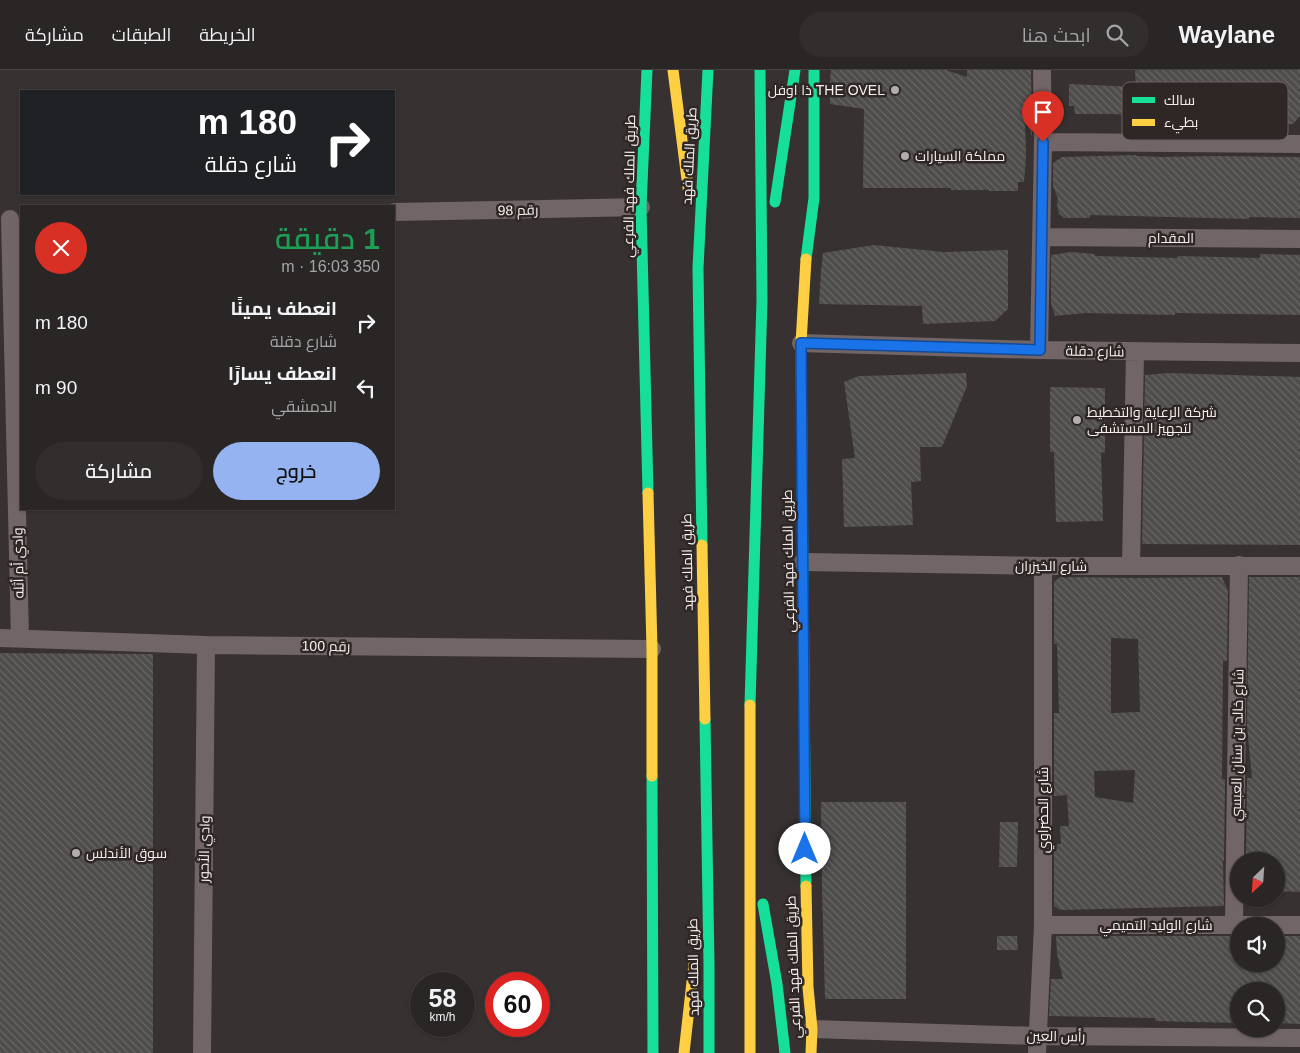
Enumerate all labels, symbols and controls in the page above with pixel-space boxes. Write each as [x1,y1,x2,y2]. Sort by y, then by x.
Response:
search box [799,12,1149,57]
icon: search [1103,21,1131,49]
text: Waylane [1179,21,1275,48]
text: مشاركة [25,25,84,45]
text: الطبقات [112,25,171,45]
text: الخريطة [199,25,256,45]
text: ابحث هنا [1022,25,1091,46]
place label: ذا اوفل THE OVEL [768,82,885,98]
legend [1122,82,1288,140]
marker: ذا اوفل THE OVEL [889,84,901,96]
pin [1022,91,1064,142]
text: سالك [1164,92,1195,108]
icon: arrive [1029,98,1057,126]
text: 180 m [198,102,297,141]
street label: طريق الملك فهد [678,107,701,205]
icon: right [315,110,380,175]
street label: طريق الملك فهد الفرعي [620,114,642,258]
text: بطيء [1164,114,1198,134]
place label: مملكة السيارات [915,148,1005,164]
marker: مملكة السيارات [899,150,911,162]
text: شارع دقلة [205,152,297,177]
street label: رقم 98 [497,202,539,220]
button: close [35,222,87,274]
text: 1 دقيقة [275,222,380,255]
street label: المقدام [1148,230,1194,248]
text: 350 m · 16:03 [281,258,380,275]
text: انعطف يمينًا [230,298,337,319]
icon: right [352,309,380,337]
text: 180 m [35,312,88,333]
text: شارع دقلة [270,333,337,350]
street label: شارع دقلة [1066,342,1124,361]
text: انعطف يسارًا [228,363,337,384]
icon: left [352,374,380,402]
text: 90 m [35,377,77,398]
text: الدمشقي [271,398,337,415]
place label: شركة الرعاية والتخطيط لتجهيز المستشفى [1087,404,1217,436]
marker: شركة الرعاية والتخطيط لتجهيز المستشفى [1071,414,1083,426]
button: مشاركة [35,442,203,500]
button: خروج [213,442,380,500]
street label: طريق الملك فهد الفرعي [779,489,801,633]
street label: طريق الملك فهد [678,513,697,611]
street label: وادي أم أثله [8,527,31,599]
street label: شارع الخيزران [1015,558,1087,575]
street label: رقم 100 [302,638,350,656]
street label: شارع خالد بن سنان العبسي [1228,669,1249,821]
street label: شارع الحضراوي [1035,767,1055,853]
street label: وادي الأحور [195,815,217,884]
position arrow [778,822,830,874]
place label: سوق الأندلس [86,845,167,862]
marker: سوق الأندلس [70,847,82,859]
north arrow [1230,852,1285,908]
map controls [1230,852,1285,1037]
street label: طريق الملك فهد الفرعي [783,895,807,1039]
street label: شارع الوليد التميمي [1099,917,1213,937]
button: sound [1230,917,1285,972]
street label: طريق الملك فهد [684,918,703,1016]
speed limit sign: 60 [485,972,550,1037]
button: search [1230,982,1285,1037]
text: 58 [429,984,456,1012]
text: km/h [429,1010,456,1024]
street label: رأس العين [1027,1026,1086,1045]

